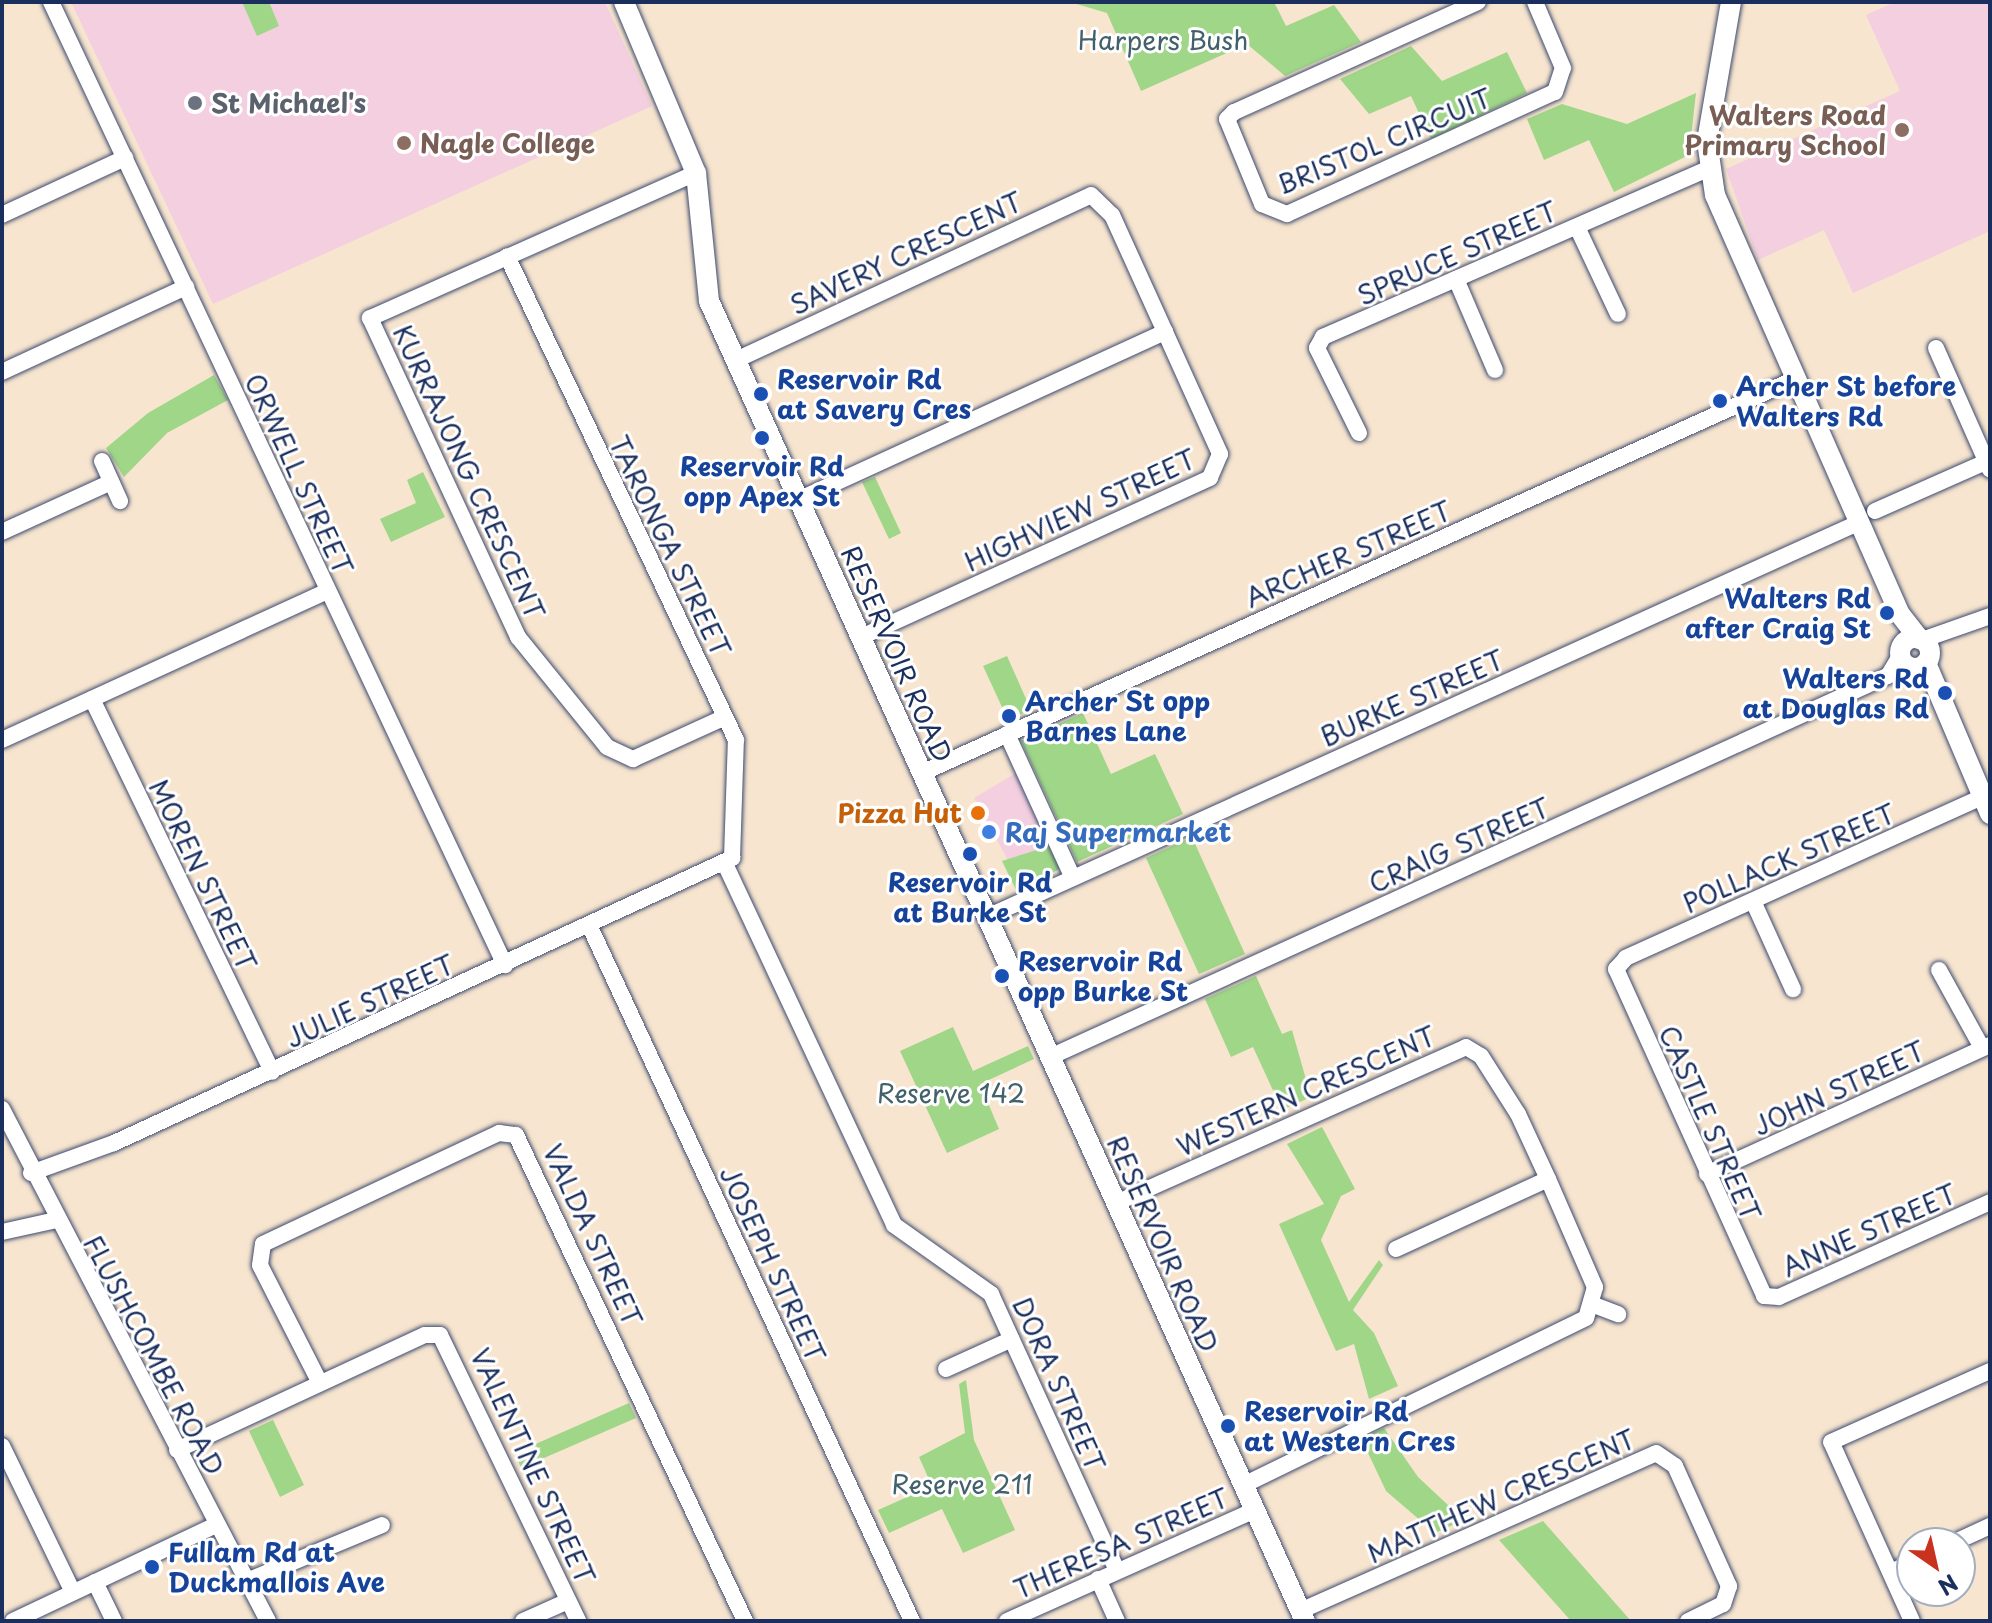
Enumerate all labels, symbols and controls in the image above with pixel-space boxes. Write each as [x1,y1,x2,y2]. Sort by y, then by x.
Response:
park label: Harpers Bush [1078,24,1248,56]
street label: BRISTOL CIRCUIT [1271,81,1497,201]
place label: St Michael's [211,87,365,119]
marker: St Michael's [186,94,204,112]
place label: Walters Road Primary School [1684,99,1886,160]
marker: Walters Road Primary School [1893,121,1911,139]
place label: Nagle College [420,127,598,159]
marker: Nagle College [395,134,413,152]
street label: SAVERY CRESCENT [784,185,1028,321]
street label: SPRUCE STREET [1351,194,1563,312]
street label: KURRAJONG CRESCENT [387,319,551,625]
place label: Reservoir Rd at Savery Cres [777,363,972,424]
street label: ORWELL STREET [238,367,360,581]
place label: Archer St before Walters Rd [1736,370,1955,432]
marker: Reservoir Rd at Savery Cres [752,385,770,403]
marker: Archer St before Walters Rd [1711,392,1729,410]
street label: TARONGA STREET [602,428,738,664]
marker: Reservoir Rd opp Apex St [753,429,771,447]
street label: HIGHVIEW STREET [960,443,1200,577]
place label: Reservoir Rd opp Apex St [679,450,845,512]
street label: ARCHER STREET [1240,494,1456,614]
street label: RESERVOIR ROAD [835,540,959,768]
place label: Walters Rd after Craig St [1684,582,1871,644]
marker: Walters Rd after Craig St [1878,604,1896,622]
street label: BURKE STREET [1314,643,1510,753]
place label: Walters Rd at Douglas Rd [1743,662,1929,724]
marker: Walters Rd at Douglas Rd [1936,684,1954,702]
place label: Archer St opp Barnes Lane [1025,685,1210,746]
marker: Archer St opp Barnes Lane [1000,707,1018,725]
street label: MOREN STREET [143,773,263,977]
street label: CRAIG STREET [1362,791,1556,899]
street label: POLLACK STREET [1676,796,1902,920]
place label: Pizza Hut [835,797,962,829]
marker: Pizza Hut [969,804,987,822]
place label: Raj Supermarket [1005,816,1232,848]
marker: Raj Supermarket [980,823,998,841]
marker: Reservoir Rd at Burke St [961,845,979,863]
place label: Reservoir Rd at Burke St [887,866,1053,928]
place label: Reservoir Rd opp Burke St [1018,945,1190,1006]
street label: JULIE STREET [279,948,461,1054]
marker: Reservoir Rd opp Burke St [993,967,1011,985]
street label: CASTLE STREET [1652,1018,1768,1228]
street label: WESTERN CRESCENT [1171,1019,1441,1163]
street label: JOHN STREET [1748,1034,1930,1142]
park label: Reserve 142 [877,1077,1025,1109]
street label: RESERVOIR ROAD [1101,1130,1225,1358]
street label: VALDA STREET [536,1137,650,1333]
street label: JOSEPH STREET [713,1160,833,1368]
street label: ANNE STREET [1776,1177,1962,1283]
street label: FLUSHCOMBE ROAD [77,1229,231,1481]
street label: DORA STREET [1006,1291,1112,1477]
street label: VALENTINE STREET [464,1342,602,1590]
place label: Reservoir Rd at Western Cres [1244,1395,1457,1456]
marker: Reservoir Rd at Western Cres [1219,1417,1237,1435]
street label: MATTHEW CRESCENT [1361,1422,1641,1570]
park label: Reserve 211 [891,1468,1033,1500]
street label: THERESA STREET [1008,1481,1234,1605]
north arrow [1896,1527,1976,1607]
place label: Fullam Rd at Duckmallois Ave [168,1536,387,1598]
marker: Fullam Rd at Duckmallois Ave [143,1558,161,1576]
text: N [1932,1567,1965,1604]

